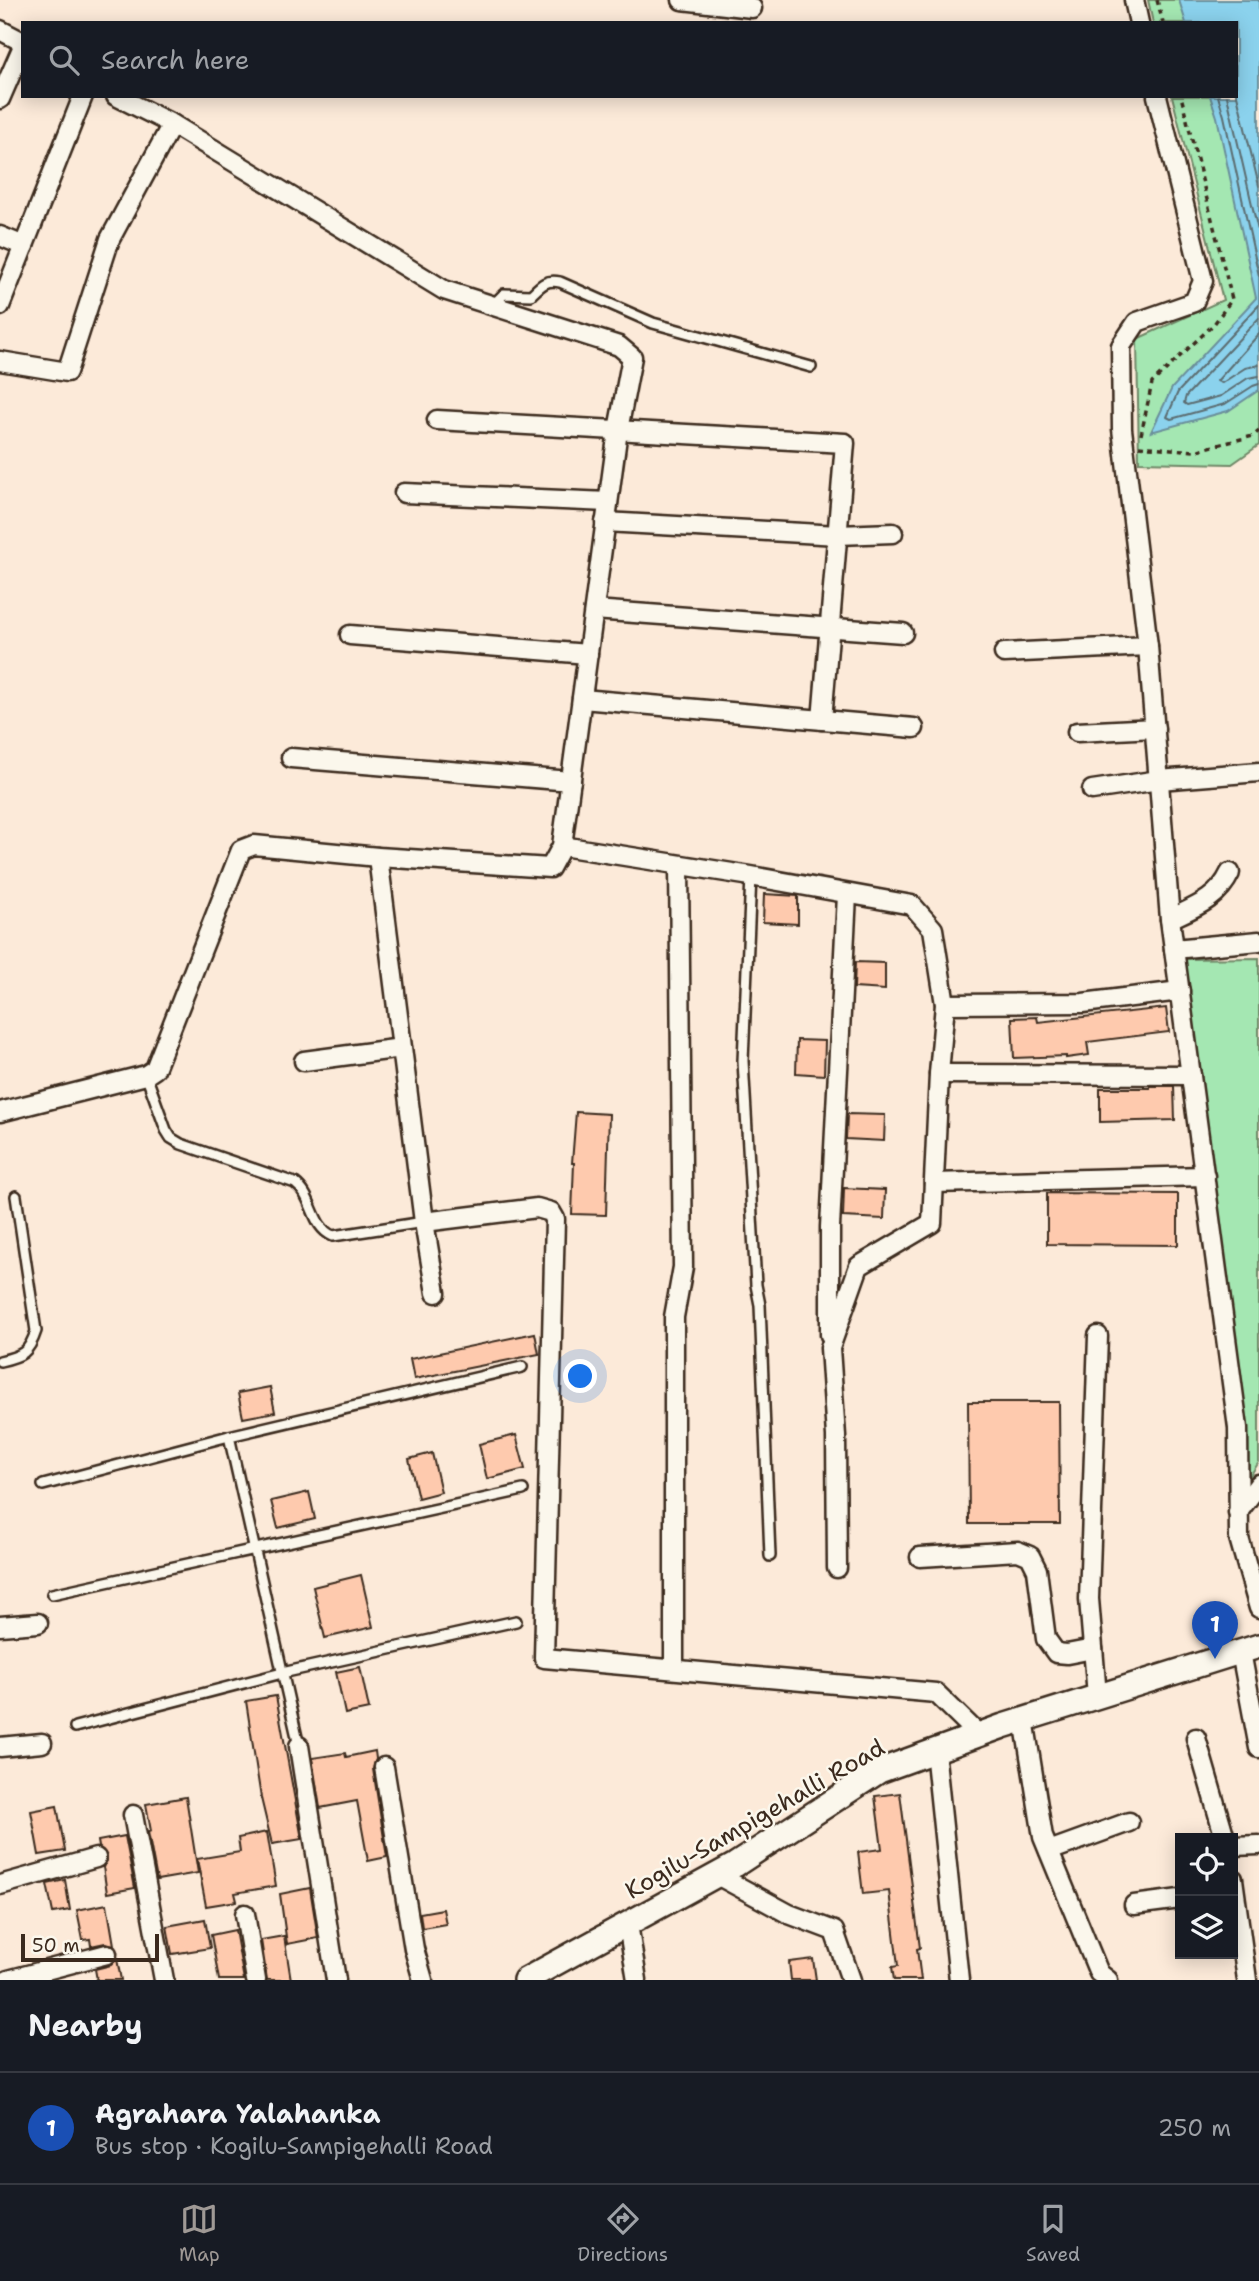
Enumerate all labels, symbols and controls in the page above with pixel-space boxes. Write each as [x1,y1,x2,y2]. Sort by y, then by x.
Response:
search box [21,21,1238,98]
icon: search [45,41,83,79]
text: Search here [101,42,250,77]
your location [563,1359,597,1393]
pin: 1 [1192,1601,1238,1659]
street label: Kogilu-Sampigehalli Road [619,1731,891,1907]
map controls [1175,1833,1238,1959]
button: locate [1175,1833,1238,1896]
button: layers [1175,1896,1238,1959]
scale bar [21,1931,159,1963]
text: 50 m [32,1933,80,1958]
text: Nearby [28,2005,143,2046]
text: Agrahara Yalahanka [95,2096,380,2131]
text: 1 [46,2113,56,2143]
text: 250 m [1158,2113,1231,2143]
text: Bus stop · Kogilu-Sampigehalli Road [95,2131,493,2161]
tab: Map [179,2200,220,2267]
tab: Directions [578,2200,668,2267]
tab: Saved [1026,2200,1080,2267]

